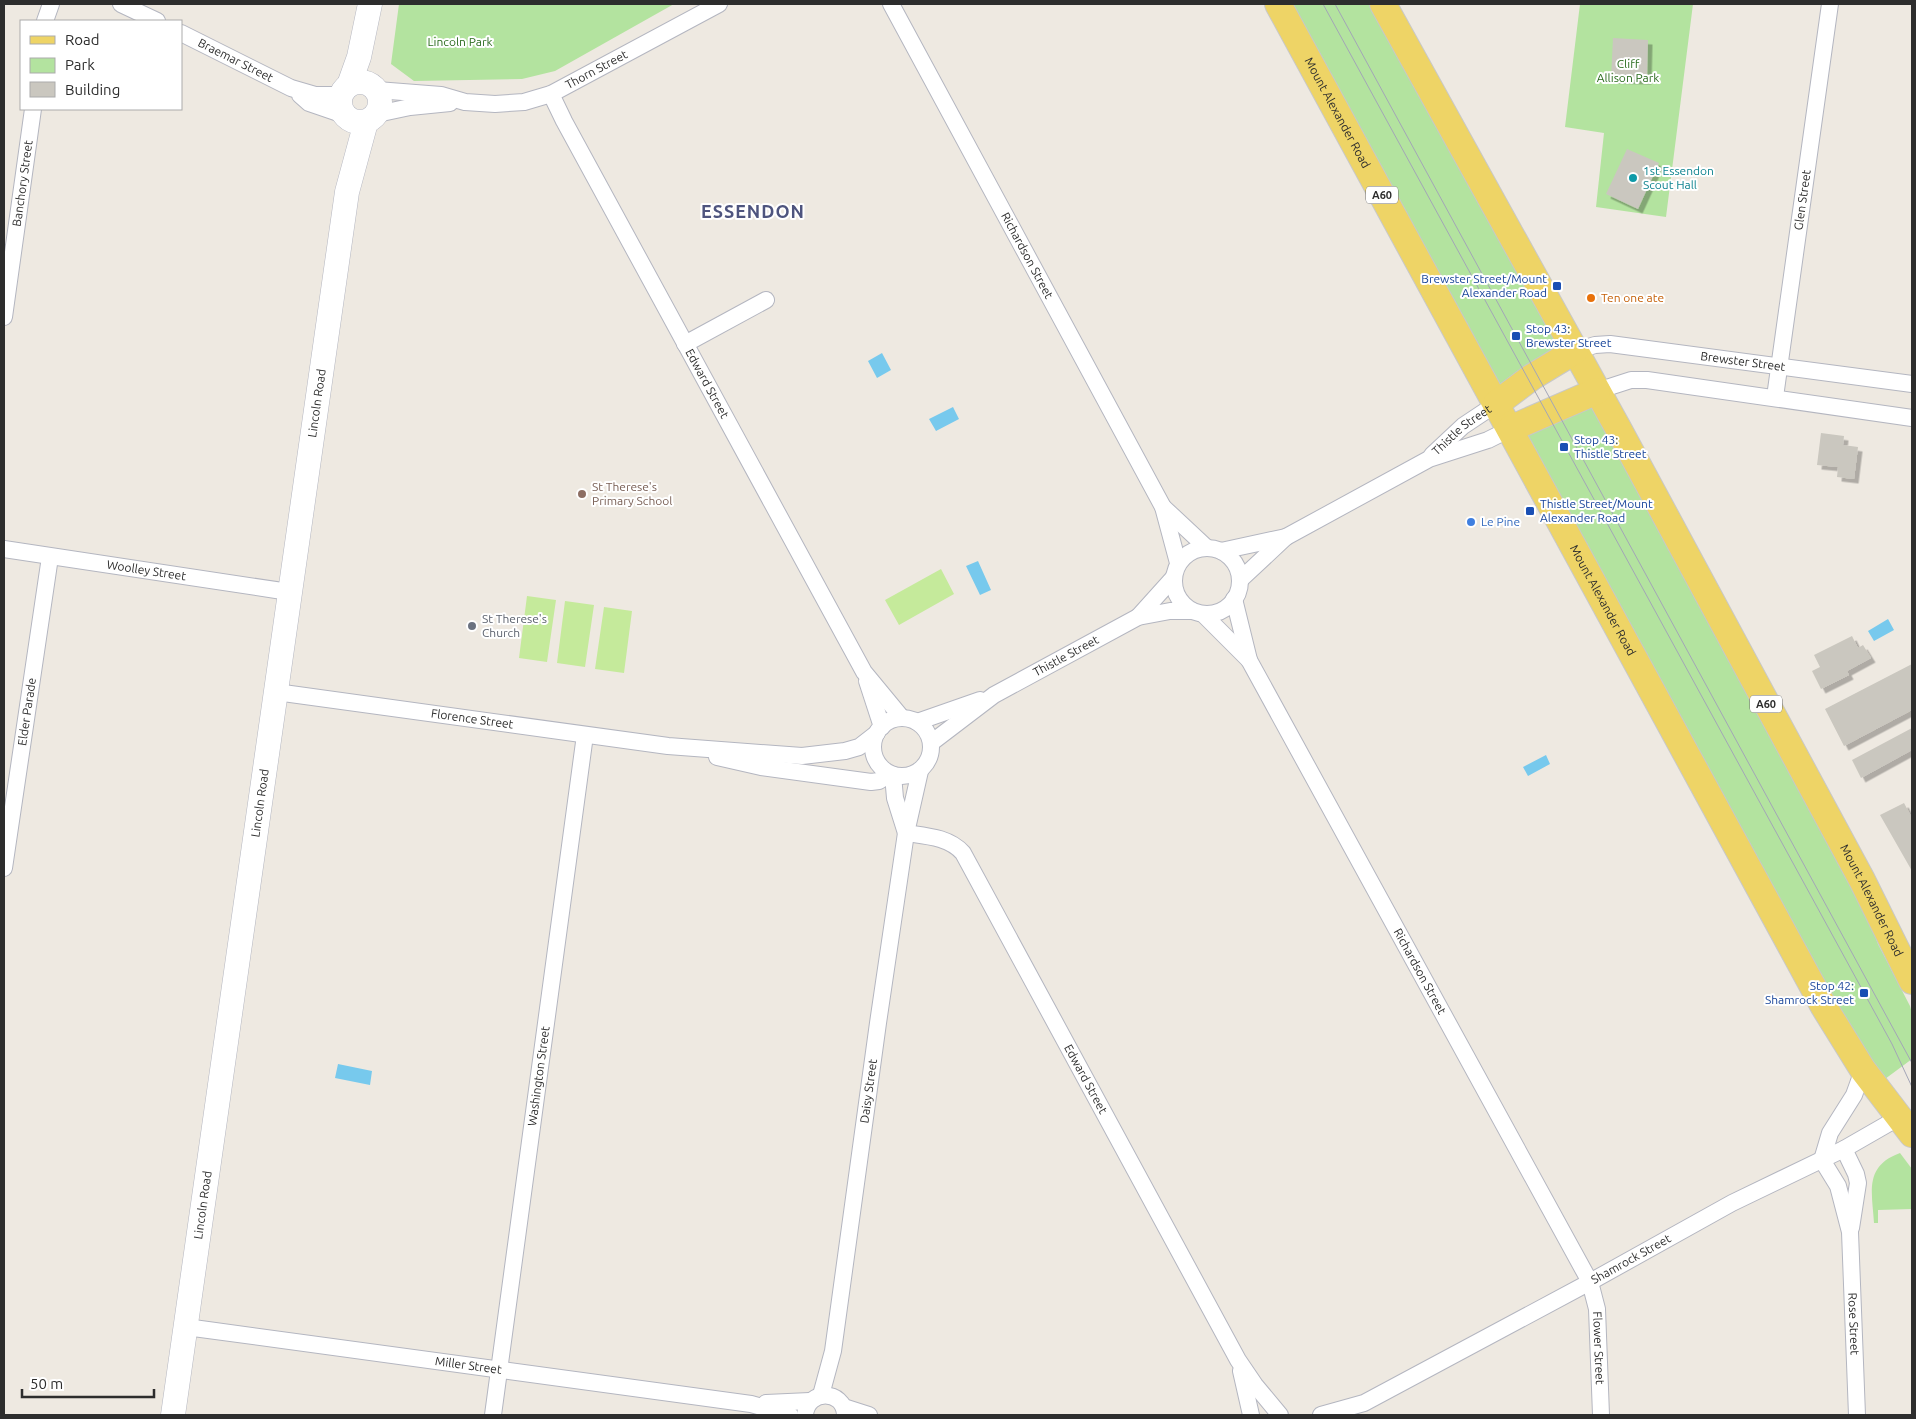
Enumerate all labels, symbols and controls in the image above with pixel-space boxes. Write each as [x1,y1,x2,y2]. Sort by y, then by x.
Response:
legend [20,20,182,110]
text: Road [65,31,100,48]
park label: Lincoln Park [427,35,493,48]
street label: Braemar Street [196,36,276,84]
street label: Thorn Street [563,47,630,91]
street label: Mount Alexander Road [1302,55,1373,170]
text: Park [65,56,95,73]
park label: Cliff Allison Park [1597,57,1659,84]
text: Building [65,81,120,98]
street label: Banchory Street [10,139,35,227]
place label: 1st Essendon Scout Hall [1643,164,1714,191]
street label: Glen Street [1791,169,1813,231]
marker: 1st Essendon Scout Hall [1627,172,1639,184]
road number: A60 [1366,186,1398,204]
district label: ESSENDON [701,201,805,221]
street label: Richardson Street [999,210,1056,301]
place label: Brewster Street/Mount Alexander Road [1421,272,1547,299]
marker: Brewster Street/Mount Alexander Road [1551,280,1563,292]
place label: Ten one ate [1601,291,1664,304]
marker: Ten one ate [1585,292,1597,304]
place label: Stop 43: Brewster Street [1526,322,1612,349]
marker: Stop 43: Brewster Street [1510,330,1522,342]
street label: Edward Street [683,346,732,421]
street label: Brewster Street [1700,349,1787,373]
street label: Lincoln Road [305,368,328,438]
street label: Thistle Street [1429,402,1494,457]
place label: Stop 43: Thistle Street [1574,433,1647,460]
marker: Stop 43: Thistle Street [1558,441,1570,453]
place label: St Therese's Primary School [592,480,672,507]
marker: St Therese's Primary School [576,488,588,500]
place label: Thistle Street/Mount Alexander Road [1540,497,1653,524]
marker: Thistle Street/Mount Alexander Road [1524,505,1536,517]
place label: Le Pine [1481,515,1520,528]
marker: Le Pine [1465,516,1477,528]
street label: Mount Alexander Road [1568,543,1638,658]
street label: Woolley Street [106,558,187,582]
place label: St Therese's Church [482,612,547,639]
marker: St Therese's Church [466,620,478,632]
street label: Thistle Street [1031,632,1101,679]
street label: Elder Parade [15,677,38,746]
road number: A60 [1750,696,1782,712]
street label: Florence Street [430,706,514,731]
street label: Lincoln Road [248,768,271,838]
street label: Mount Alexander Road [1838,842,1906,958]
street label: Richardson Street [1391,926,1449,1017]
place label: Stop 42: Shamrock Street [1765,979,1854,1006]
marker: Stop 42: Shamrock Street [1858,987,1870,999]
street label: Washington Street [525,1025,552,1127]
street label: Edward Street [1062,1042,1110,1116]
street label: Daisy Street [857,1058,879,1124]
street label: Lincoln Road [191,1170,214,1240]
street label: Shamrock Street [1589,1231,1673,1286]
street label: Rose Street [1846,1292,1862,1356]
street label: Flower Street [1591,1311,1607,1385]
street label: Miller Street [434,1354,503,1376]
scale bar [22,1366,155,1398]
text: 50 m [30,1375,63,1392]

